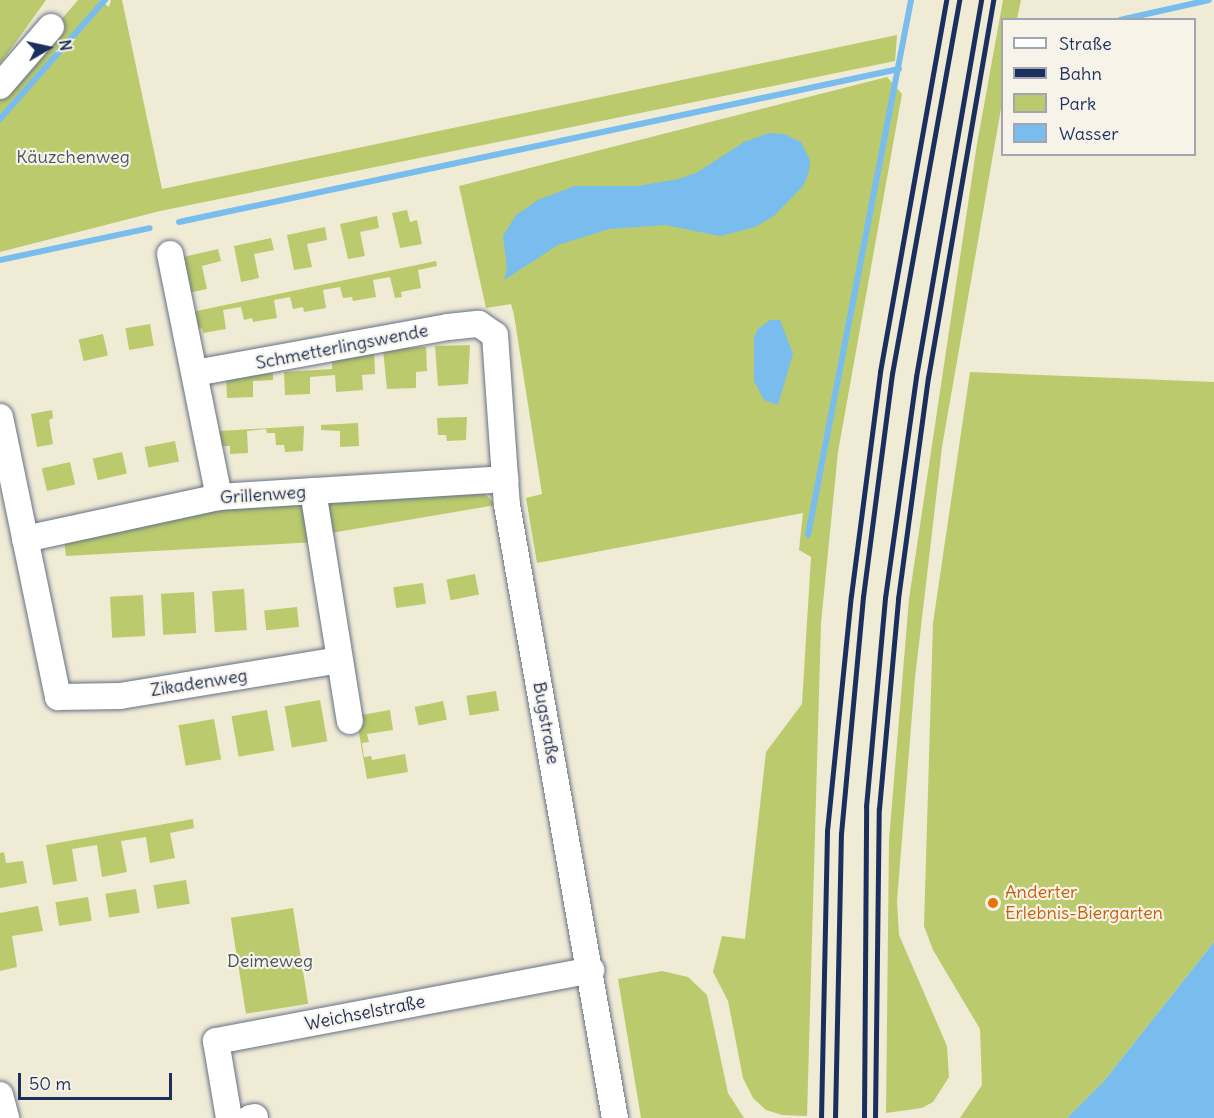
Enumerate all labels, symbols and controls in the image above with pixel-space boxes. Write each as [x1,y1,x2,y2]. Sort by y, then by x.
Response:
north arrow [18,18,78,78]
legend [1001,18,1196,156]
text: Straße [1059,32,1112,55]
text: N [55,38,77,52]
text: Bahn [1059,62,1102,85]
text: Park [1059,92,1096,115]
text: Wasser [1059,122,1118,145]
park label: Käuzchenweg [16,146,130,168]
street label: Schmetterlingswende [254,320,430,374]
street label: Grillenweg [219,481,307,509]
street label: Zikadenweg [149,665,249,701]
street label: Bugstraße [528,680,564,766]
place label: Anderter Erlebnis-Biergarten [1005,882,1163,924]
marker: Anderter Erlebnis-Biergarten [986,896,1000,910]
park label: Deimeweg [227,950,313,972]
street label: Weichselstraße [303,991,427,1035]
scale bar [21,1061,176,1099]
text: 50 m [29,1072,71,1095]

